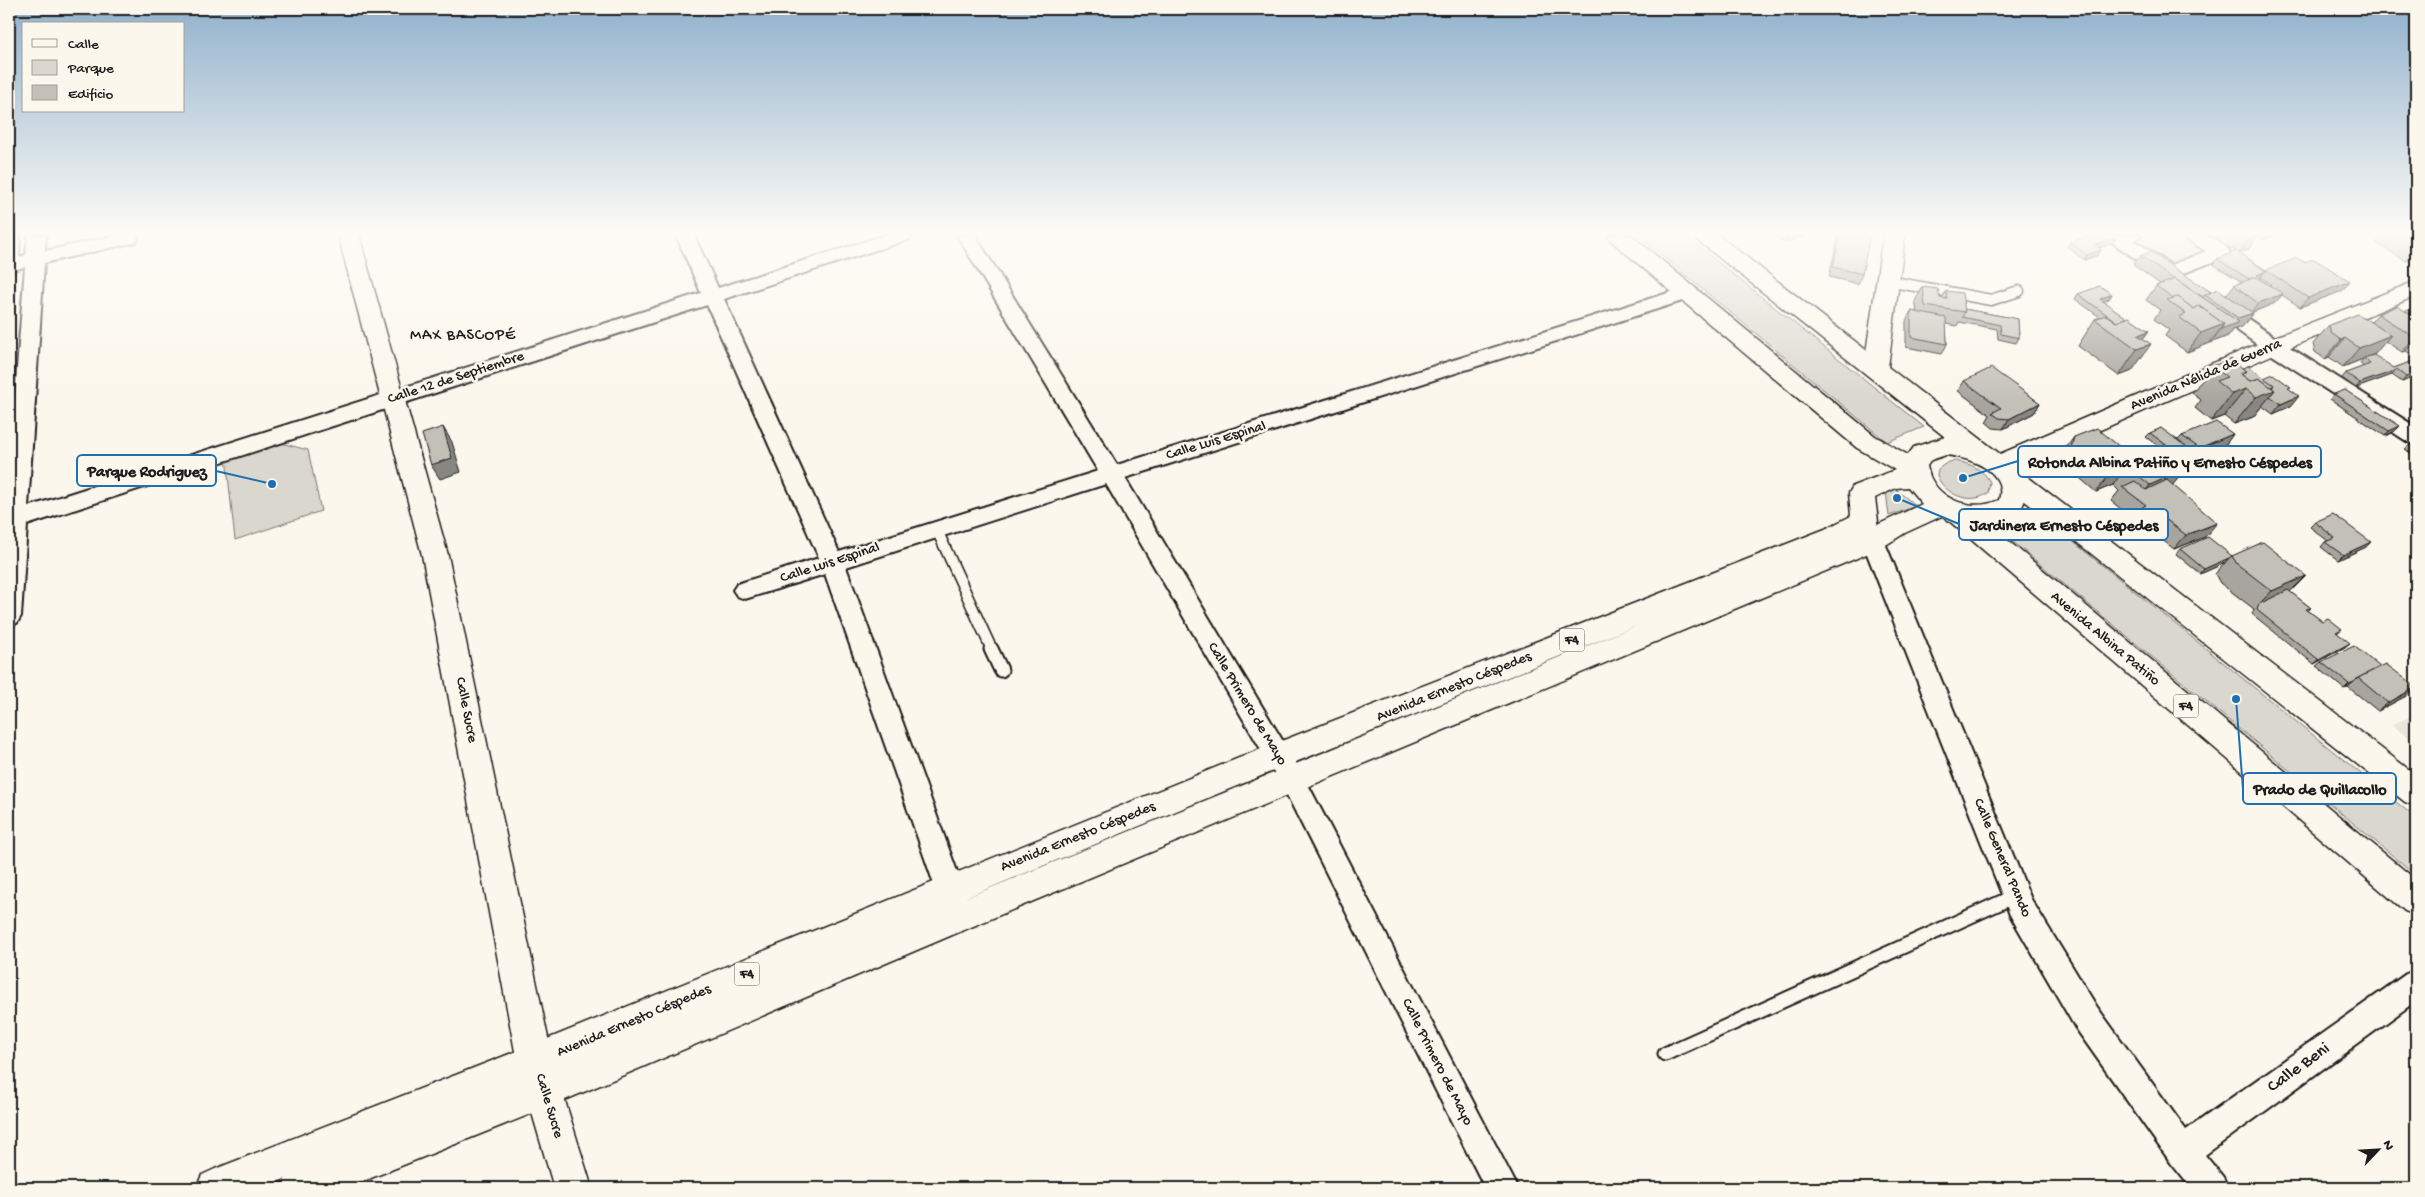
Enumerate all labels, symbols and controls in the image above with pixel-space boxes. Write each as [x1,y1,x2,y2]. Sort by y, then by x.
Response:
legend [22,22,185,112]
text: Calle [68,36,99,54]
text: Parque [67,60,114,78]
text: Edificio [68,86,114,104]
district label: MAX BASCOPÉ [410,327,516,346]
street label: Avenida Nélida de Guerra [2128,335,2285,415]
street label: Calle 12 de Septiembre [386,347,527,409]
street label: Calle Luis Espinal [1164,417,1268,465]
callout: Rotonda Albina Patiño y Ernesto Céspedes [2018,446,2321,477]
callout: Parque Rodriguez [77,455,216,486]
text: Rotonda Albina Patiño y Ernesto Céspedes [2027,455,2313,474]
text: Parque Rodriguez [86,464,208,483]
callout: Jardinera Ernesto Céspedes [1959,509,2168,540]
text: Jardinera Ernesto Céspedes [1969,518,2159,537]
street label: Calle Luis Espinal [778,538,882,588]
street label: Avenida Albina Patiño [2047,588,2164,690]
road number: F4 [1560,628,1584,652]
street label: Calle Primero de Mayo [1203,639,1291,769]
street label: Avenida Ernesto Céspedes [1374,648,1534,726]
street label: Calle Sucre [451,676,481,745]
road number: F4 [2174,694,2198,718]
callout: Prado de Quillacollo [2243,773,2396,804]
text: Prado de Quillacollo [2252,782,2387,801]
street label: Calle General Pando [1969,796,2035,920]
street label: Avenida Ernesto Céspedes [998,798,1158,876]
road number: F4 [734,962,760,986]
street label: Avenida Ernesto Céspedes [554,980,714,1062]
street label: Calle Primero de Mayo [1397,995,1477,1129]
street label: Calle Beni [2264,1038,2334,1098]
street label: Calle Sucre [531,1072,567,1141]
north arrow [2352,1124,2402,1174]
text: N [2378,1138,2397,1153]

